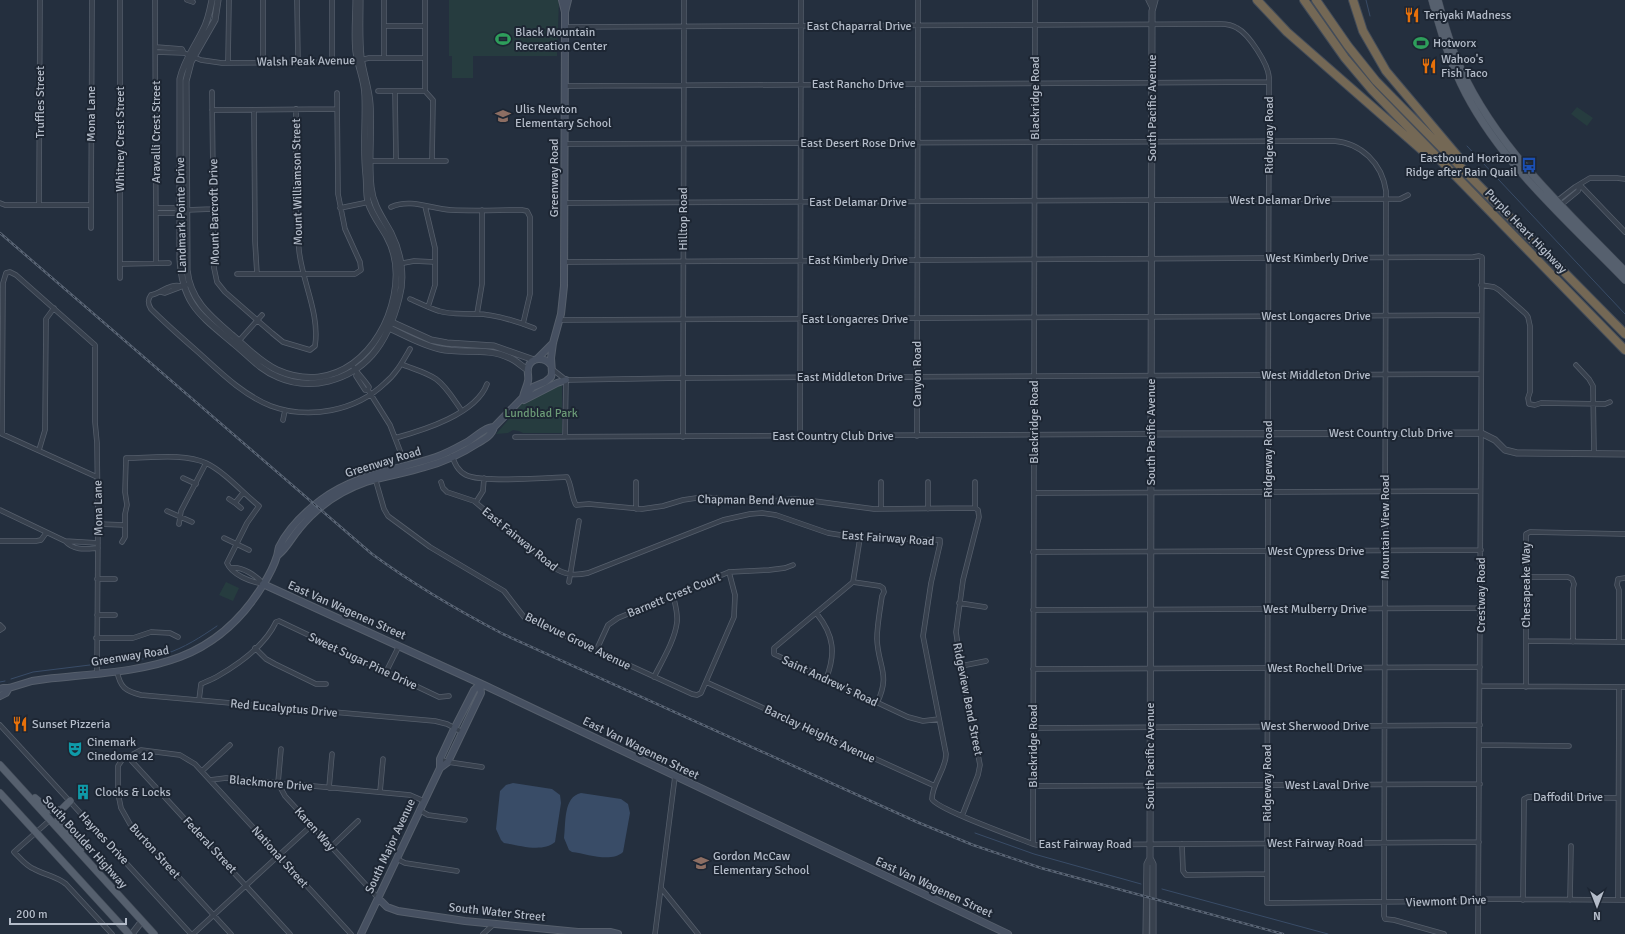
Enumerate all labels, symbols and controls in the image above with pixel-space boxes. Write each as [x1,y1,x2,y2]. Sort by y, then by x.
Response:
restaurant icon: Teriyaki Madness [1403,6,1421,24]
place label: Teriyaki Madness [1424,8,1511,23]
street label: East Chaparral Drive [806,19,912,34]
place label: Black Mountain Recreation Center [515,25,608,54]
sports icon: Black Mountain Recreation Center [494,30,512,48]
sports icon: Hotworx [1412,34,1430,52]
place label: Hotworx [1433,36,1477,51]
place label: Wahoo's Fish Taco [1441,52,1488,81]
street label: Walsh Peak Avenue [257,53,355,70]
street label: South Pacific Avenue [1145,54,1160,162]
street label: Blackridge Road [1028,56,1043,140]
restaurant icon: Wahoo's Fish Taco [1420,57,1438,75]
street label: Truffles Street [33,66,48,138]
street label: East Rancho Drive [812,77,904,92]
street label: Aravalli Crest Street [149,81,164,183]
street label: Mona Lane [84,86,99,142]
street label: Whitney Crest Street [113,86,128,192]
street label: Ridgeway Road [1262,96,1277,174]
place label: Ulis Newton Elementary School [515,102,612,131]
school or university icon: Ulis Newton Elementary School [494,107,512,125]
street label: Mount Williamson Street [289,118,306,246]
street label: East Desert Rose Drive [800,136,916,151]
street label: Greenway Road [547,139,562,217]
place label: Eastbound Horizon Ridge after Rain Quail [1405,151,1517,180]
bus stop icon: Eastbound Horizon Ridge after Rain Quail [1520,156,1538,174]
street label: Landmark Pointe Drive [173,157,190,273]
street label: Mount Barcroft Drive [206,159,223,265]
street label: Purple Heart Highway [1481,186,1570,277]
street label: Hilltop Road [676,187,691,251]
street label: West Delamar Drive [1230,193,1330,208]
street label: East Delamar Drive [809,195,907,210]
street label: West Kimberly Drive [1265,251,1369,266]
street label: East Kimberly Drive [808,253,908,268]
street label: West Longacres Drive [1261,309,1371,324]
street label: East Longacres Drive [802,312,908,327]
street label: Canyon Road [910,341,925,407]
street label: West Middleton Drive [1261,368,1371,383]
street label: East Middleton Drive [797,370,903,385]
street label: South Pacific Avenue [1144,378,1159,486]
street label: Blackridge Road [1027,380,1042,464]
park label: Lundblad Park [504,406,578,421]
street label: Ridgeway Road [1261,420,1276,498]
street label: West Country Club Drive [1329,426,1453,441]
street label: East Country Club Drive [772,429,894,444]
street label: Greenway Road [343,444,423,481]
street label: Mountain View Road [1378,475,1393,579]
street label: Mona Lane [91,480,106,536]
street label: Chapman Bend Avenue [697,492,815,509]
street label: East Fairway Road [479,504,561,575]
street label: East Fairway Road [841,528,935,549]
street label: Chesapeake Way [1519,542,1534,628]
street label: West Cypress Drive [1267,544,1365,559]
street label: Crestway Road [1474,557,1489,633]
street label: Barnett Crest Court [625,570,723,621]
street label: East Van Wagenen Street [285,578,408,643]
street label: West Mulberry Drive [1263,602,1367,617]
street label: Bellevue Grove Avenue [522,609,633,674]
street label: Sweet Sugar Pine Drive [306,630,420,693]
street label: Ridgeview Bend Street [949,641,986,757]
street label: Greenway Road [90,643,170,670]
street label: Saint Andrew's Road [779,653,880,710]
street label: West Rochell Drive [1267,661,1363,676]
street label: Red Eucalyptus Drive [230,696,338,721]
street label: Barclay Heights Avenue [762,702,878,767]
street label: South Pacific Avenue [1143,702,1158,810]
street label: Blackridge Road [1026,704,1041,788]
street label: East Van Wagenen Street [580,714,701,783]
restaurant icon: Sunset Pizzeria [11,715,29,733]
place label: Sunset Pizzeria [32,717,110,732]
street label: West Sherwood Drive [1261,719,1369,734]
place label: Cinemark Cinedome 12 [87,735,154,764]
theatre icon: Cinemark Cinedome 12 [66,740,84,758]
street label: Ridgeway Road [1260,744,1275,822]
street label: Blackmore Drive [228,772,313,795]
street label: West Laval Drive [1285,778,1369,793]
building icon: Clocks & Locks [74,783,92,801]
place label: Clocks & Locks [95,785,171,800]
street label: Daffodil Drive [1533,790,1603,805]
street label: South Boulder Highway [39,793,131,892]
street label: South Major Avenue [362,796,419,896]
street label: Karen Way [291,804,339,855]
street label: Haynes Drive [75,809,132,868]
street label: Federal Street [180,814,240,877]
street label: Burton Street [126,821,183,882]
street label: National Street [248,823,311,891]
street label: West Fairway Road [1267,836,1363,851]
street label: East Fairway Road [1038,837,1132,852]
place label: Gordon McCaw Elementary School [713,849,810,878]
school or university icon: Gordon McCaw Elementary School [692,854,710,872]
street label: East Van Wagenen Street [873,854,995,921]
north arrow [1577,886,1617,926]
street label: Viewmont Drive [1405,893,1487,910]
scale bar [10,900,126,926]
street label: South Water Street [448,900,546,925]
text: 200 m [16,907,48,922]
text: N [1593,909,1601,922]

